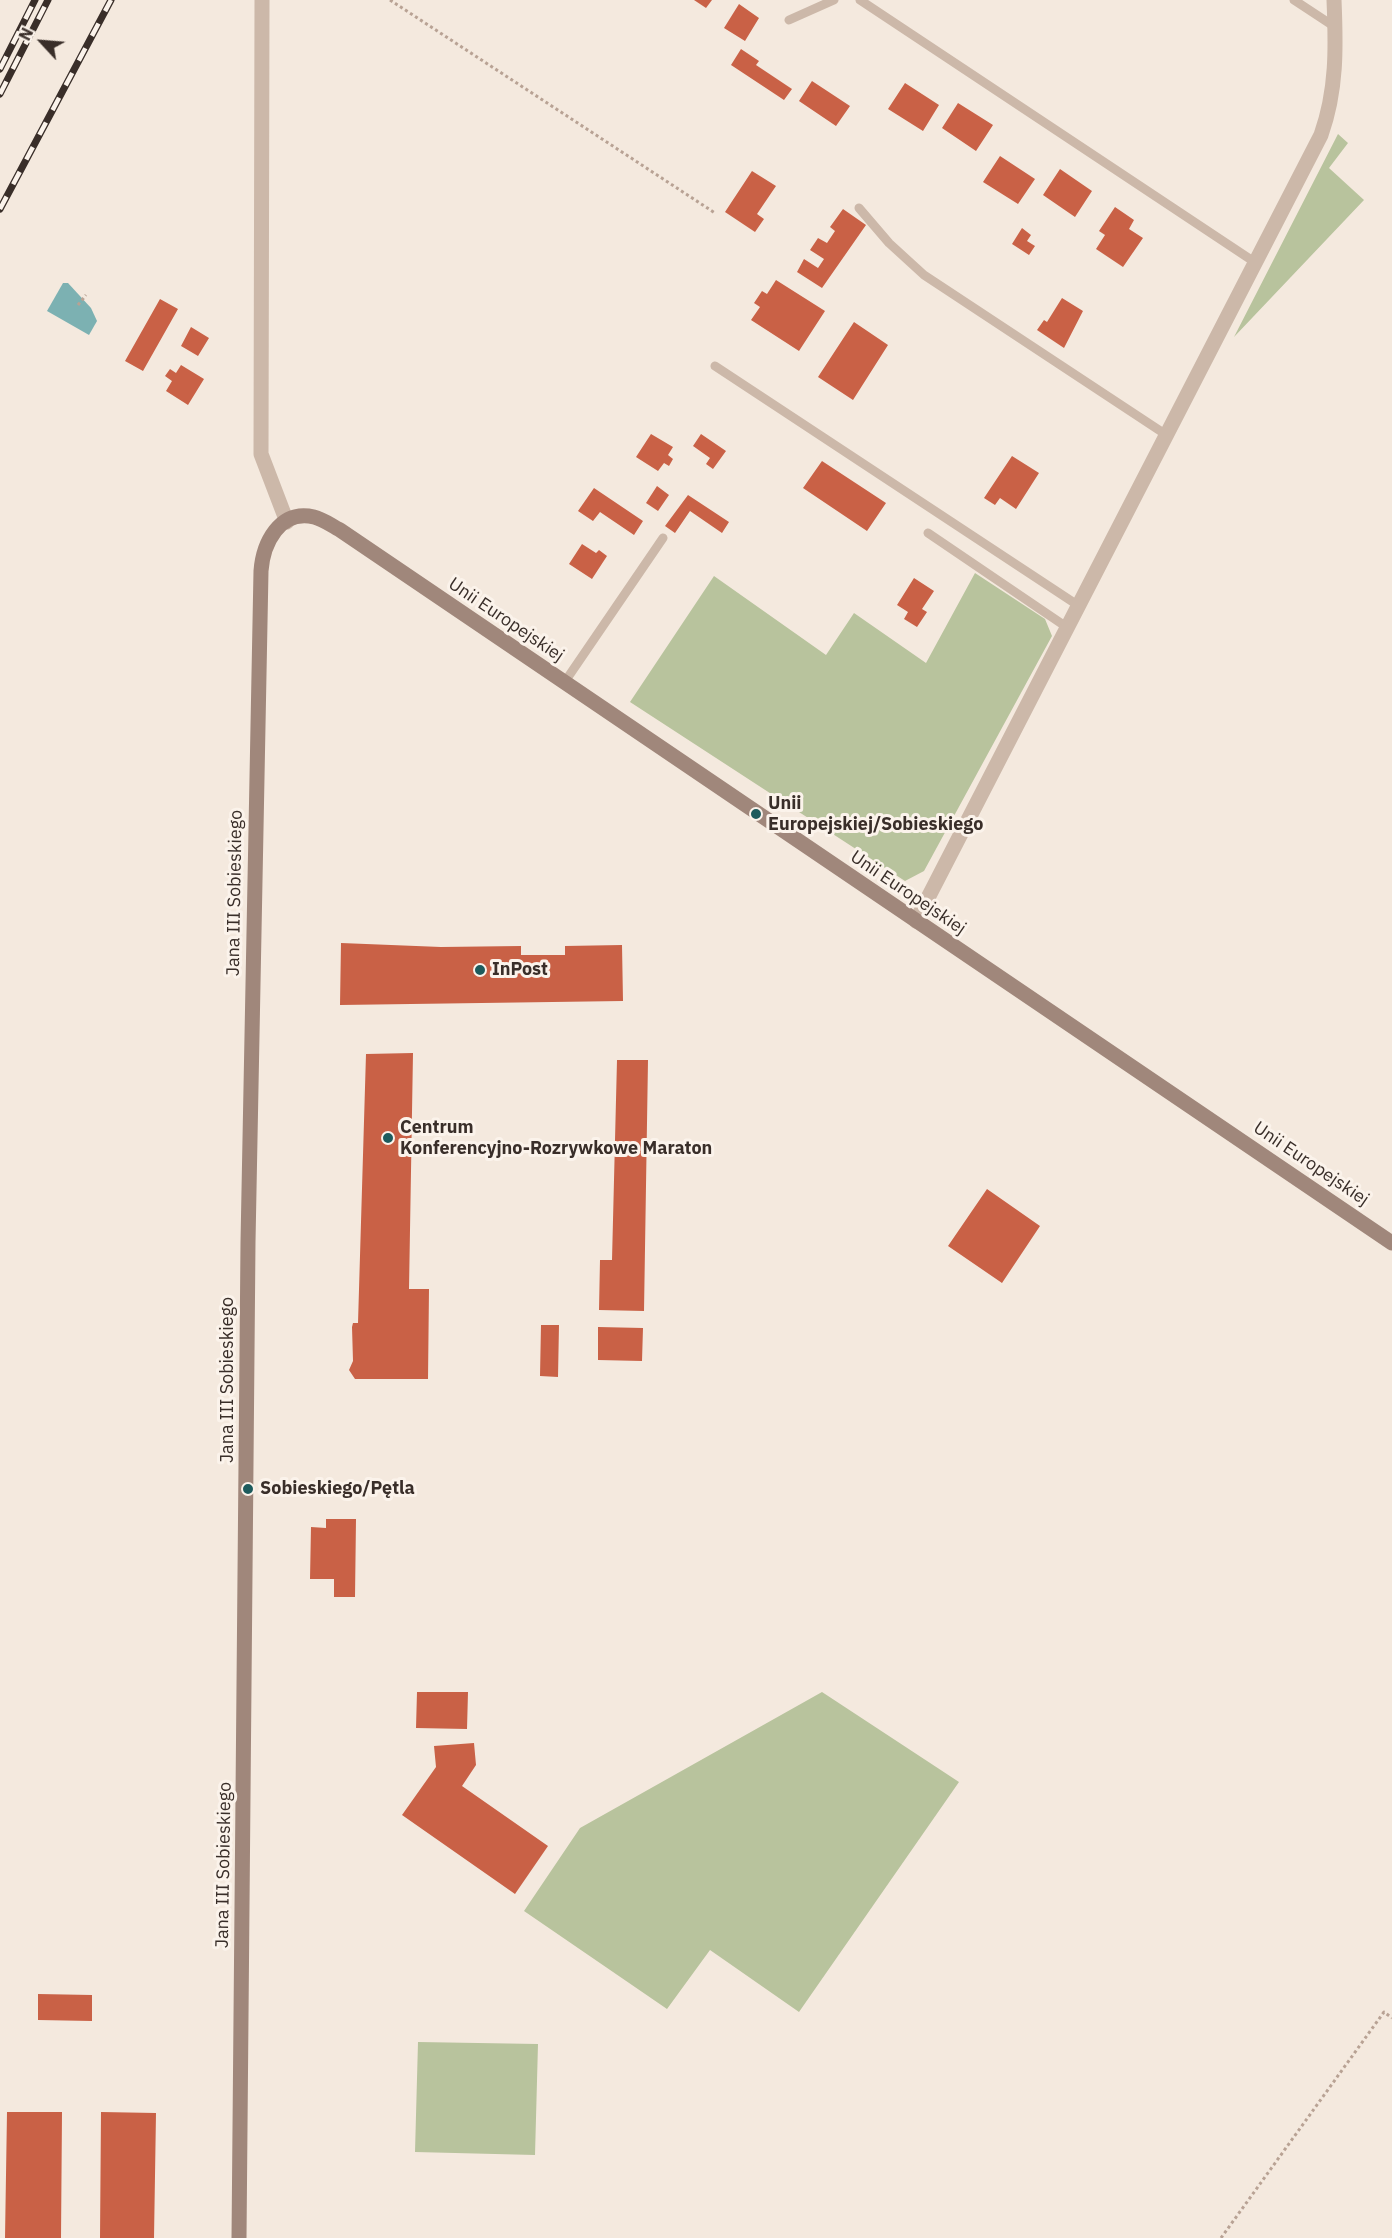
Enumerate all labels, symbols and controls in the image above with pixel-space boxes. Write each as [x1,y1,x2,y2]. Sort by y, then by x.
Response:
north arrow [12,12,72,72]
text: N [14,25,37,44]
street label: Unii Europejskiej [444,573,568,667]
place label: Unii Europejskiej/Sobieskiego [768,793,983,836]
marker: Unii Europejskiej/Sobieskiego [749,807,763,821]
street label: Jana III Sobieskiego [223,810,247,976]
street label: Unii Europejskiej [846,846,970,940]
place label: InPost [492,959,548,981]
marker: InPost [473,963,487,977]
place label: Centrum Konferencyjno-Rozrywkowe Maraton [400,1117,712,1160]
street label: Unii Europejskiej [1249,1117,1373,1211]
marker: Centrum Konferencyjno-Rozrywkowe Maraton [381,1131,395,1145]
street label: Jana III Sobieskiego [217,1297,239,1463]
place label: Sobieskiego/Pętla [260,1478,415,1500]
marker: Sobieskiego/Pętla [241,1482,255,1496]
street label: Jana III Sobieskiego [212,1782,236,1948]

